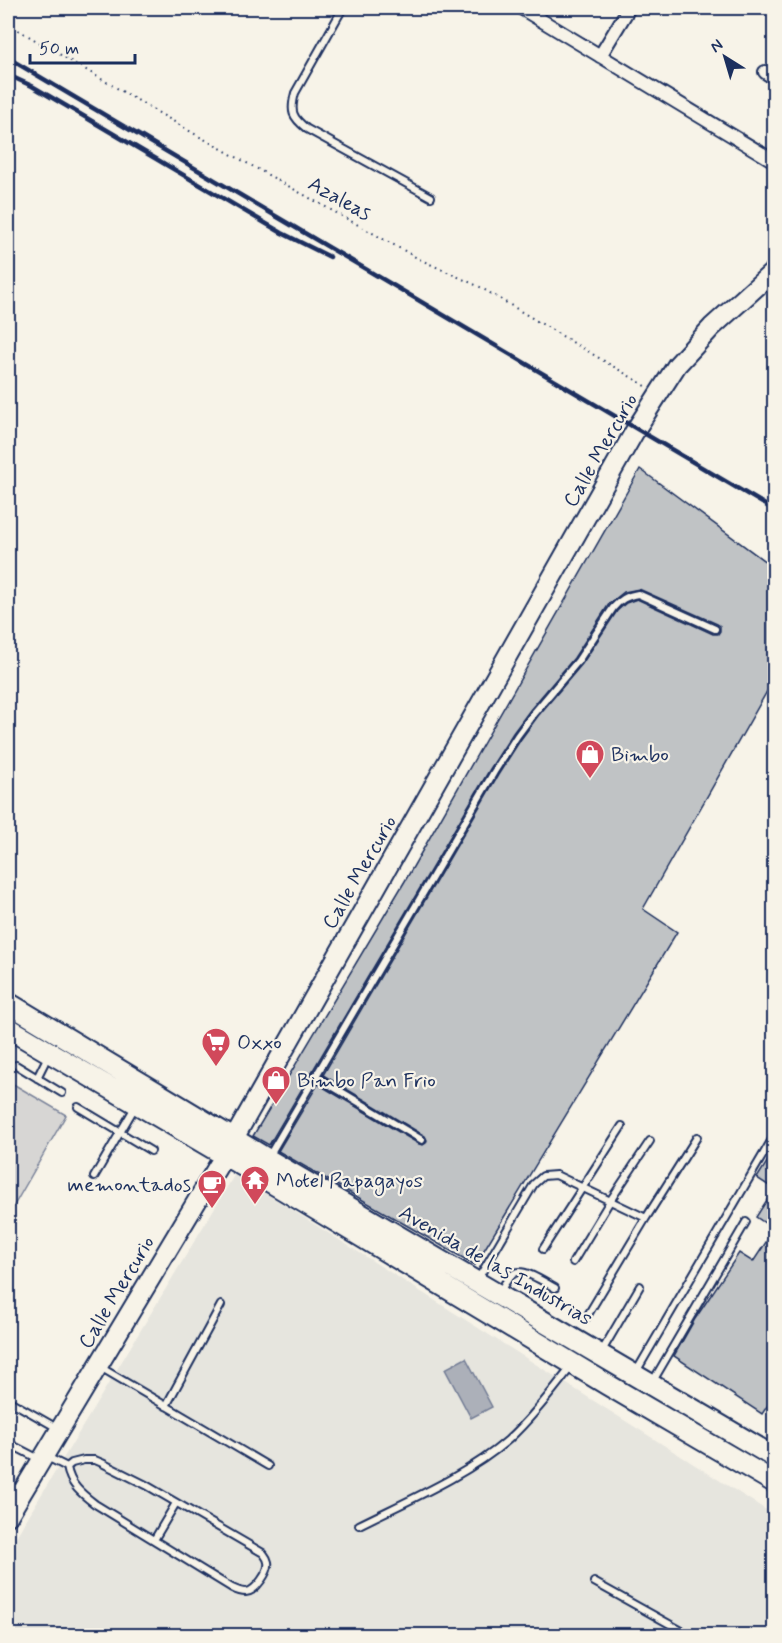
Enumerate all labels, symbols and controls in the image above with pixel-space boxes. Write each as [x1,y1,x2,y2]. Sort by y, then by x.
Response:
scale bar [30,27,135,65]
north arrow [695,27,755,87]
text: N [706,35,727,58]
text: 50 m [39,37,79,61]
street label: Azaleas [303,170,376,228]
street label: Calle Mercurio [557,388,645,513]
shop icon: Bimbo [574,738,606,780]
place label: Bimbo [611,741,669,769]
street label: Calle Mercurio [316,810,404,935]
supermarket icon: Oxxo [200,1026,232,1068]
place label: Oxxo [237,1029,282,1057]
shop icon: Bimbo Pan Frio [260,1064,292,1106]
place label: Bimbo Pan Frio [297,1067,436,1095]
temple icon: Motel Papagayos [239,1164,271,1206]
place label: Motel Papagayos [276,1167,423,1196]
cafe icon: memontados [196,1168,228,1210]
place label: memontados [67,1171,191,1199]
street label: Avenida de las Industrias [394,1199,597,1333]
street label: Calle Mercurio [72,1231,162,1354]

